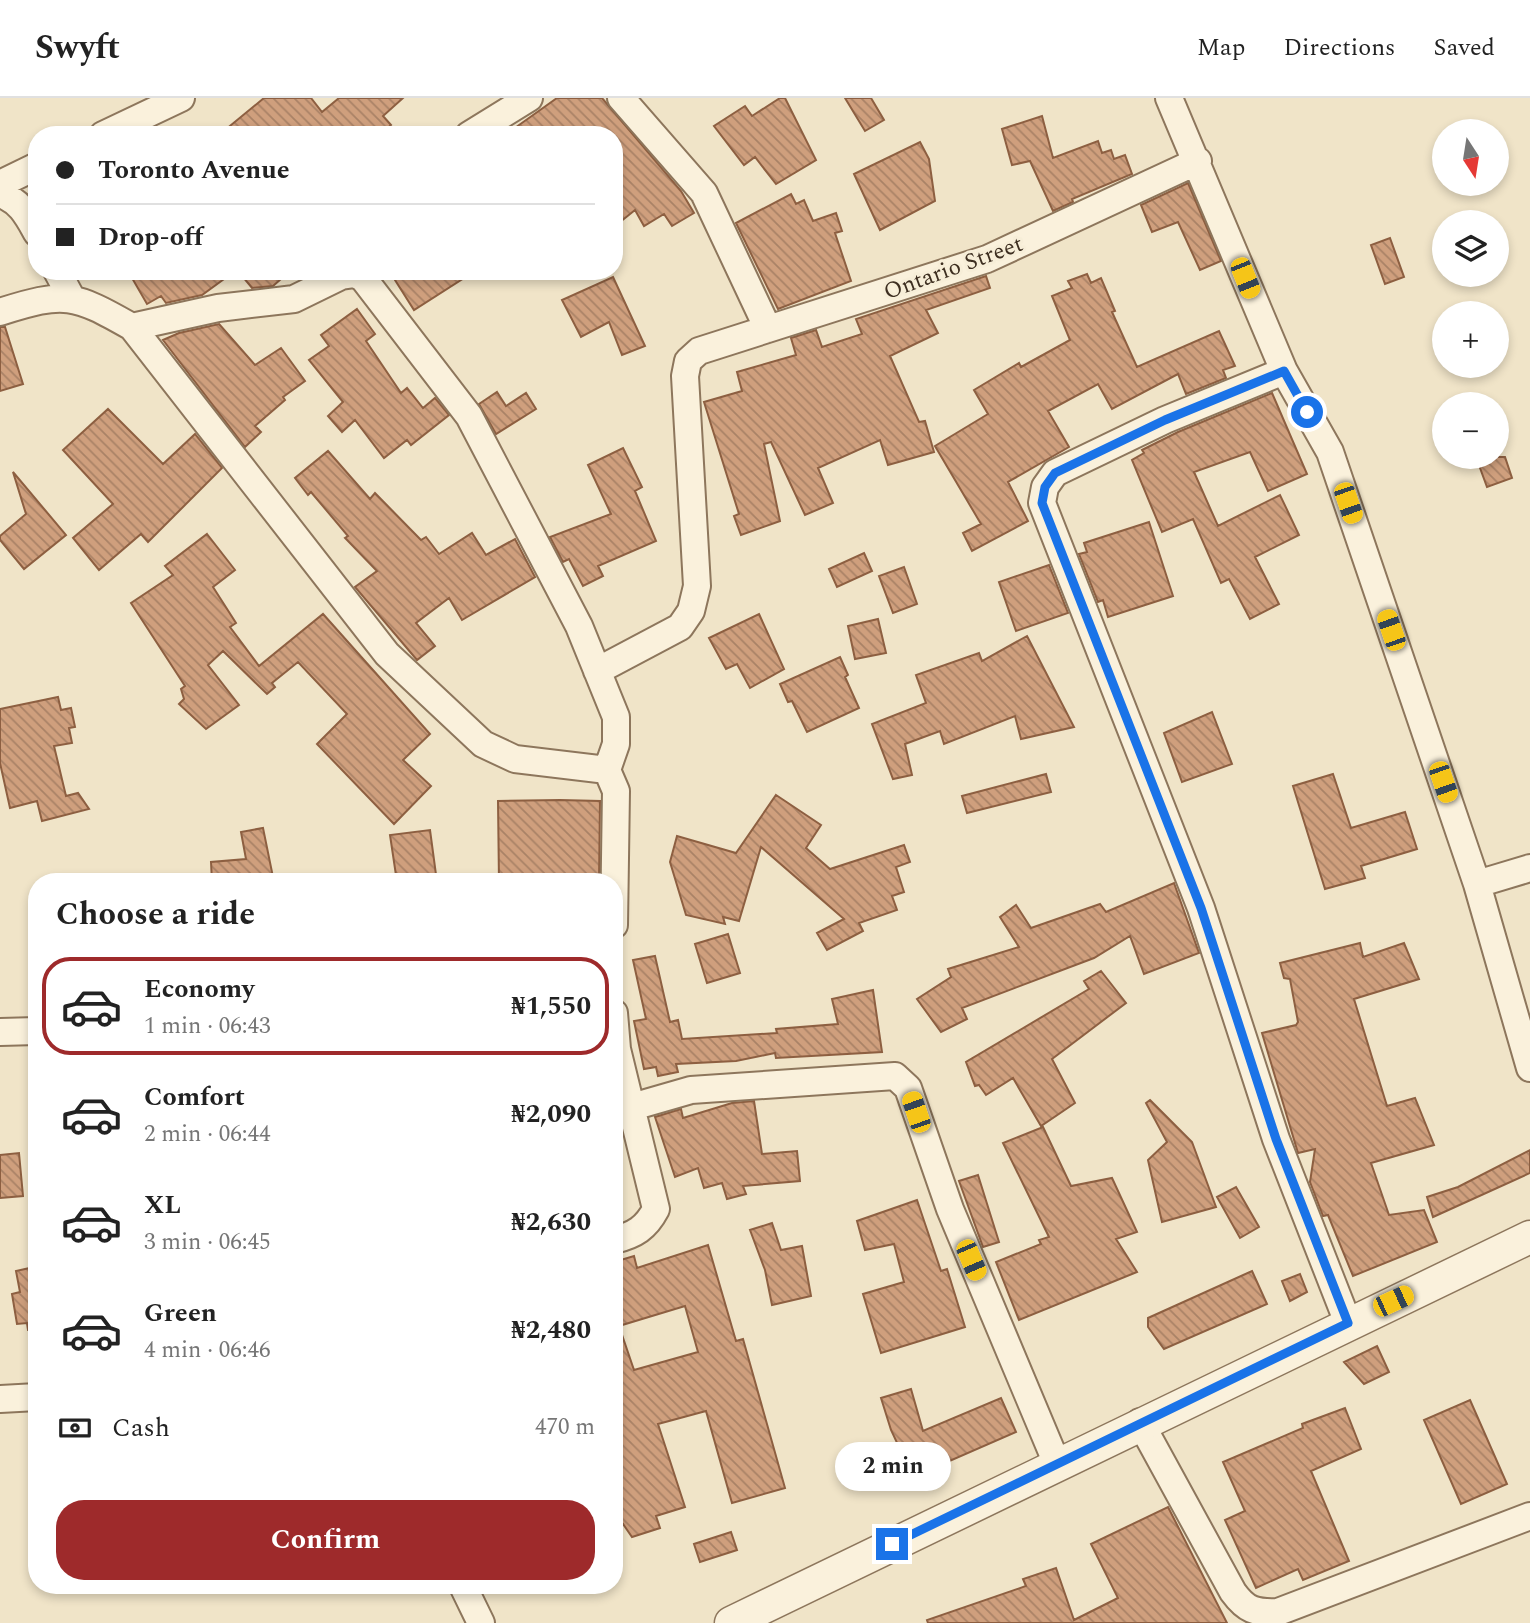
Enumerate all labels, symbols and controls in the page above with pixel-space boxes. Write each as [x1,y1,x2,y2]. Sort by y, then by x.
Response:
text: Swyft [35,23,120,73]
text: Map [1197,30,1245,66]
text: Directions [1283,30,1395,66]
text: Saved [1433,30,1495,66]
north arrow [1432,119,1508,196]
map controls [1432,119,1509,469]
text: Toronto Avenue [98,150,290,190]
button: layers [1432,210,1509,287]
text: Drop-off [98,217,203,257]
street label: Ontario Street [879,227,1028,310]
car [1228,255,1263,301]
button: + [1432,301,1509,378]
button: − [1432,392,1509,469]
route start [1291,396,1323,428]
car [1332,480,1365,526]
car [1375,607,1408,653]
car [1427,759,1460,805]
text: Choose a ride [56,890,255,939]
text: Economy [144,969,254,1009]
icon: car [60,975,123,1038]
text: ₦1,550 [511,986,591,1026]
text: 1 min · 06:43 [144,1009,271,1044]
text: Comfort [144,1077,245,1117]
icon: car [60,1083,123,1146]
car [900,1089,933,1135]
text: ₦2,090 [511,1094,591,1134]
text: 2 min · 06:44 [144,1117,271,1152]
text: XL [144,1185,181,1225]
icon: car [60,1191,123,1254]
text: ₦2,630 [511,1202,591,1242]
text: 3 min · 06:45 [144,1225,271,1260]
car [954,1237,989,1283]
car [1370,1283,1417,1319]
text: Green [144,1293,217,1333]
icon: car [60,1299,123,1362]
text: ₦2,480 [511,1310,591,1350]
text: 4 min · 06:46 [144,1333,271,1368]
text: Cash [112,1408,170,1448]
icon: cash [56,1409,94,1447]
text: 470 m [535,1410,595,1445]
callout: 2 min [834,1442,950,1492]
text: 2 min [862,1449,924,1484]
button: Confirm [56,1500,595,1580]
route end [876,1528,908,1560]

